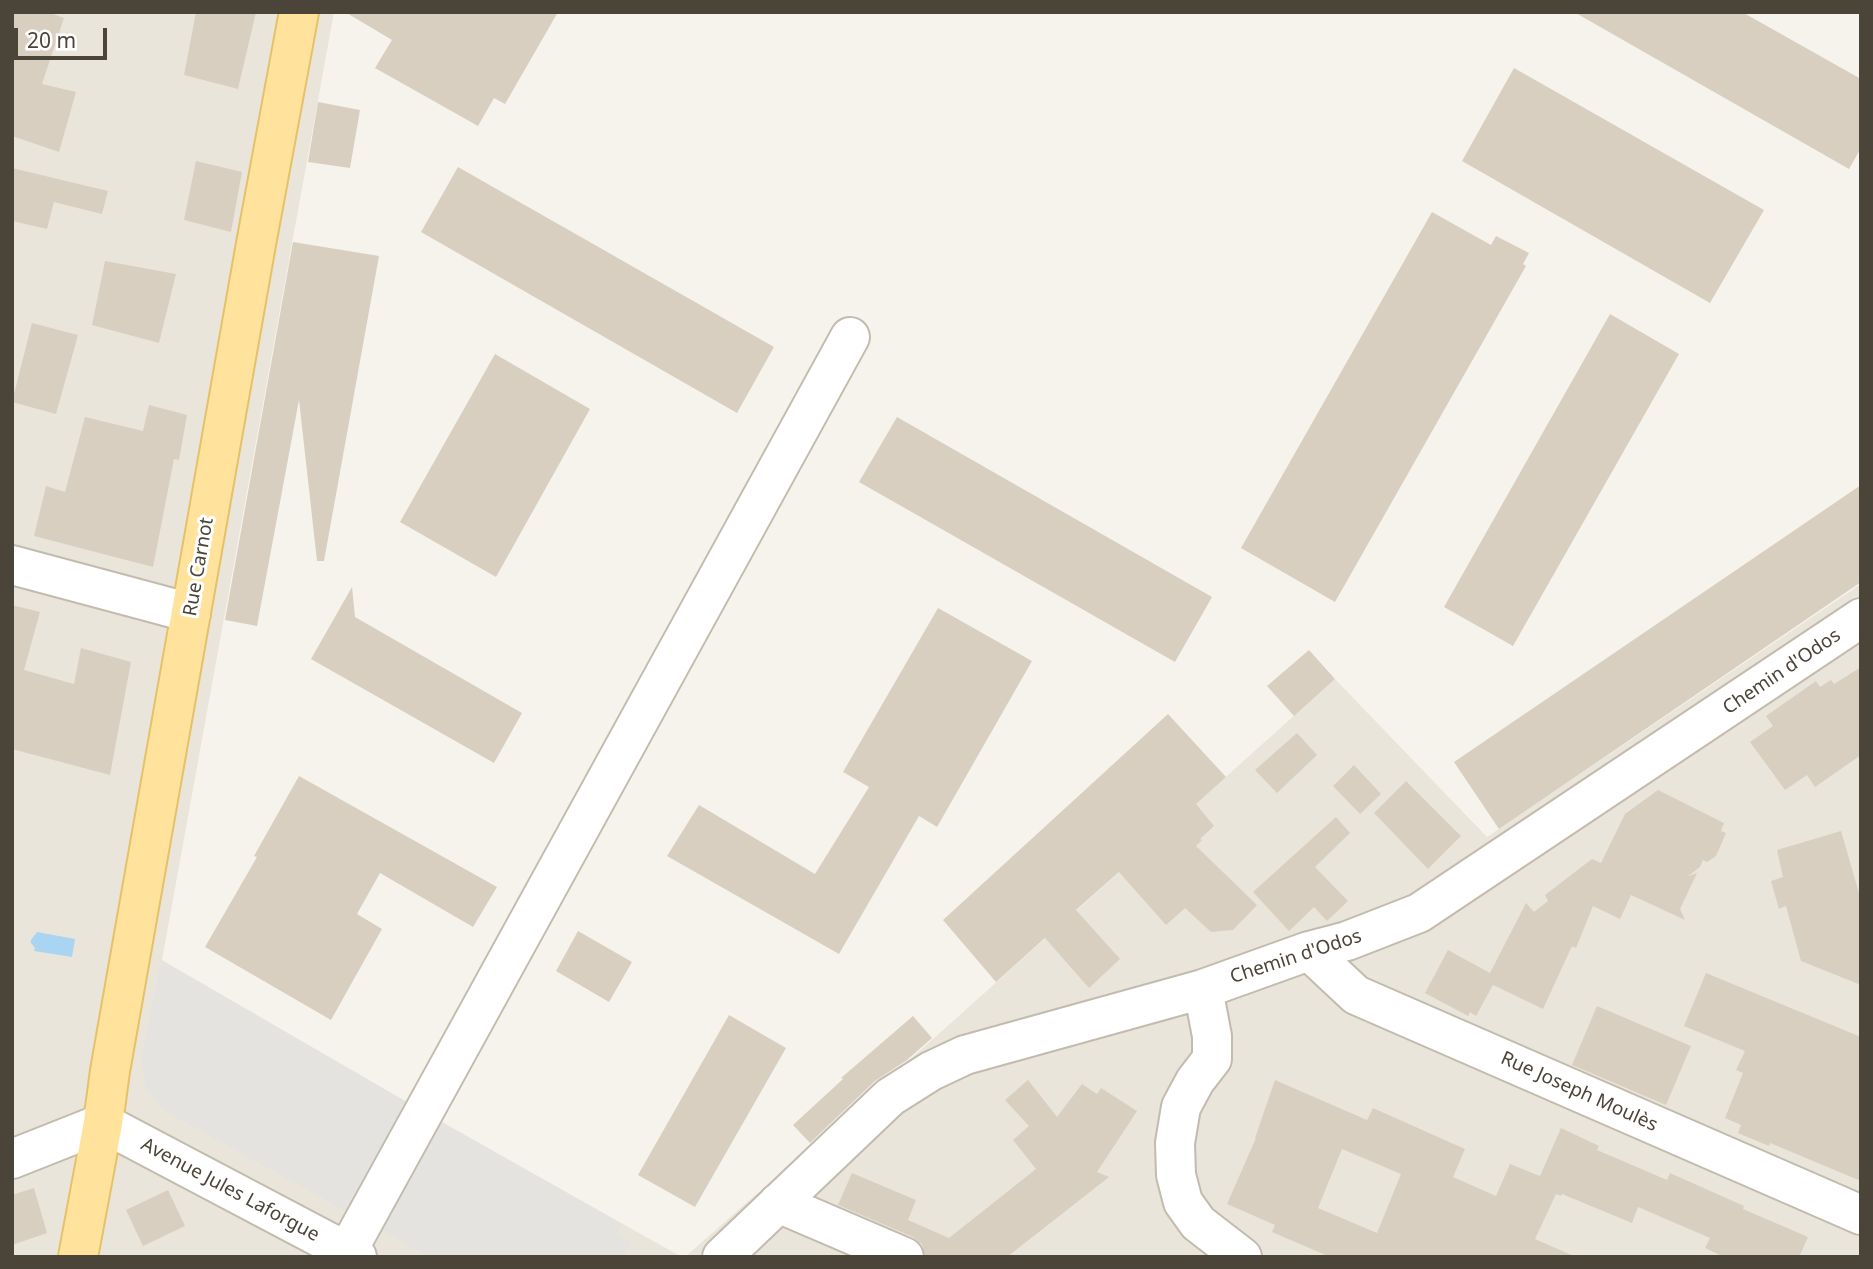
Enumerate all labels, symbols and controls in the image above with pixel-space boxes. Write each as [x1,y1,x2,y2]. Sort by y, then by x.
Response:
scale bar [18,14,110,58]
text: 20 m [27,26,76,54]
street label: Rue Carnot [179,516,219,618]
street label: Chemin d'Odos [1719,624,1845,720]
street label: Chemin d'Odos [1227,925,1365,989]
street label: Rue Joseph Moulès [1497,1047,1661,1137]
street label: Avenue Jules Laforgue [137,1133,323,1247]

